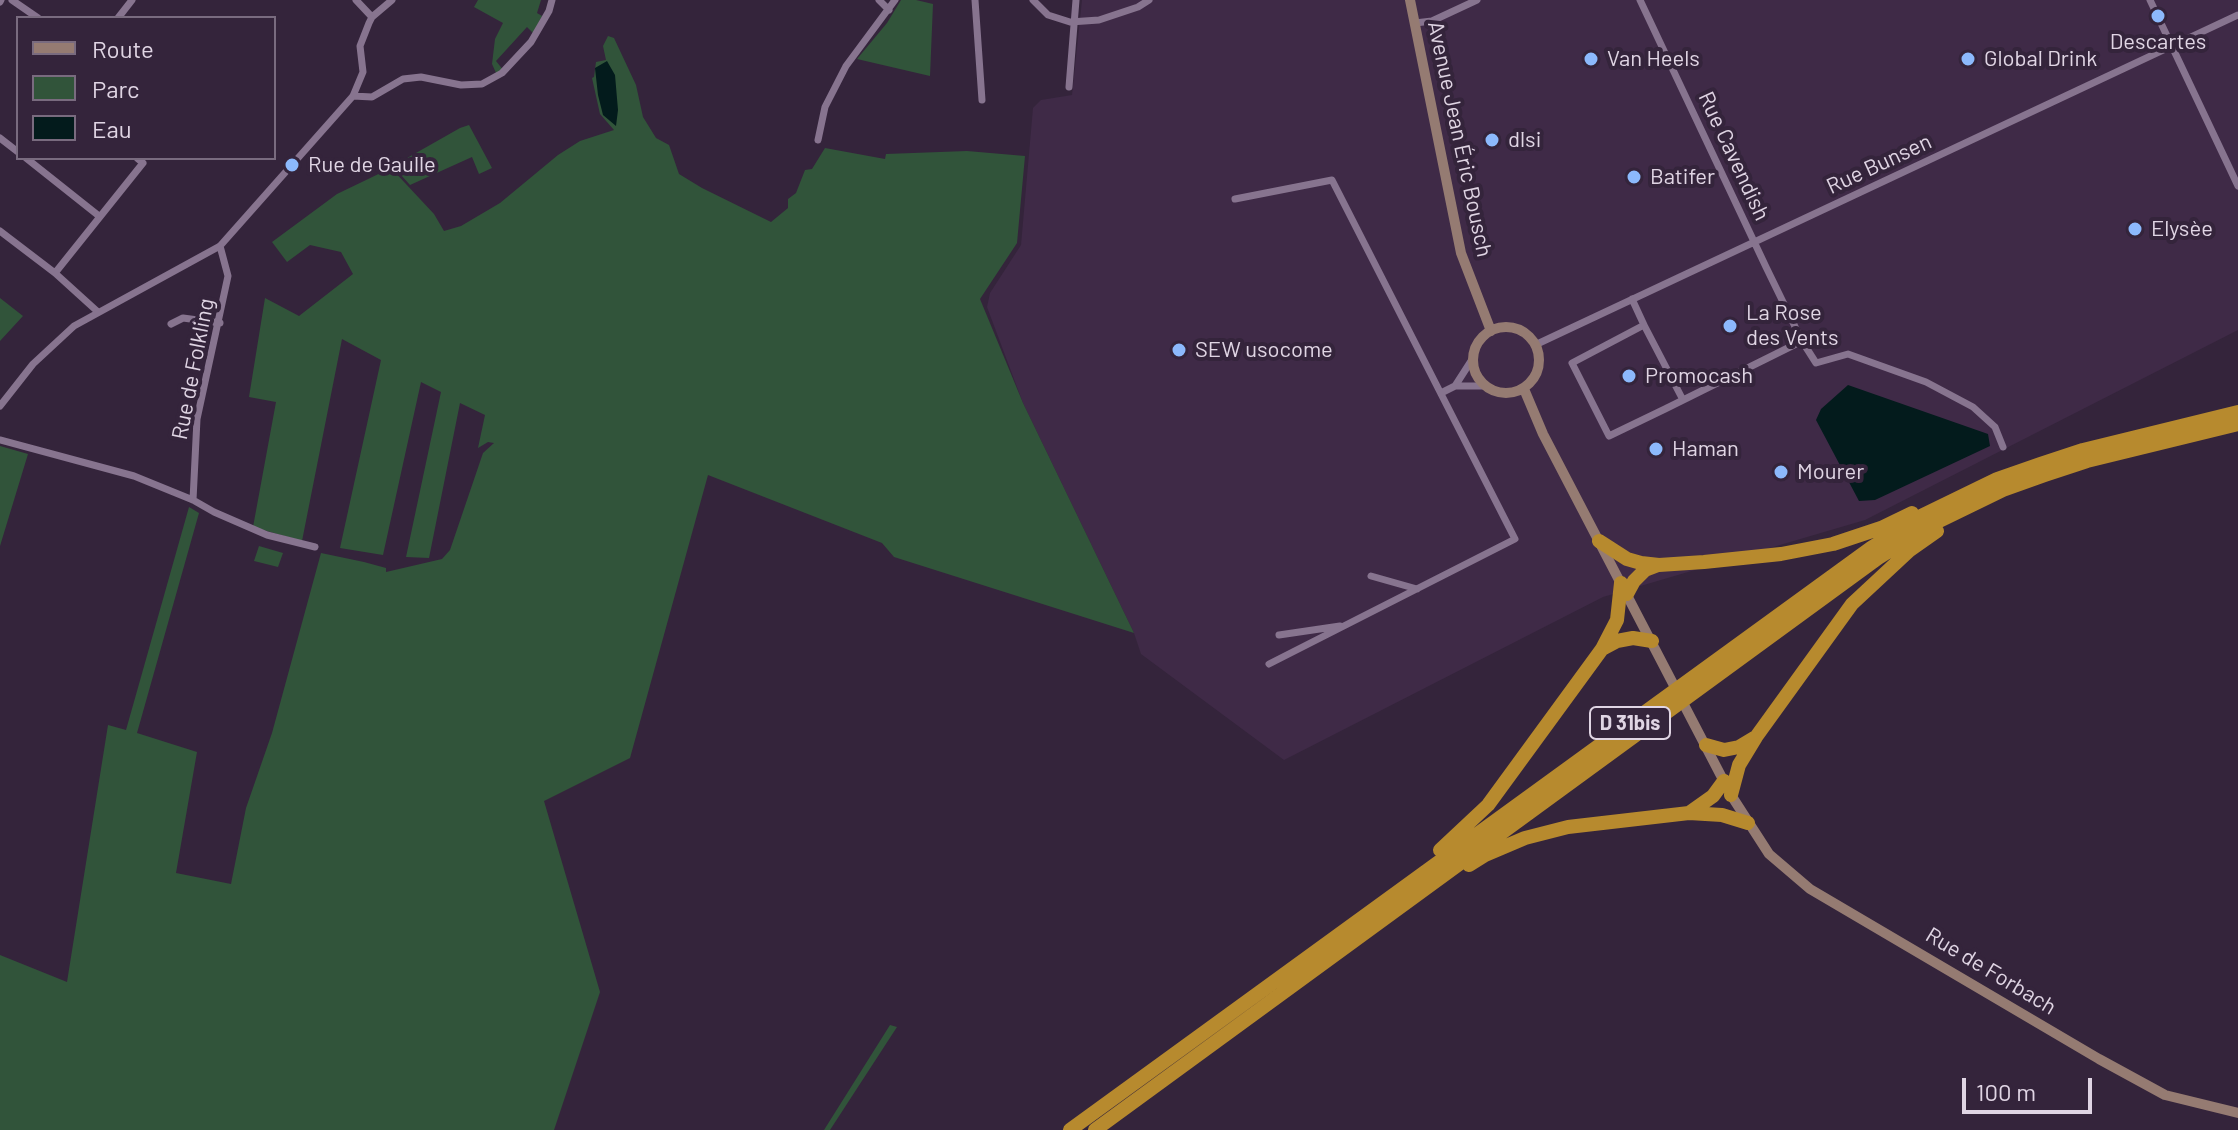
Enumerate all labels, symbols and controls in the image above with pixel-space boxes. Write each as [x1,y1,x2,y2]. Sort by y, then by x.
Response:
marker: Descartes [2149,7,2167,25]
legend [16,16,276,160]
street label: Avenue Jean Éric Bousch [1422,19,1498,259]
place label: Descartes [2110,29,2206,55]
text: Route [92,34,154,63]
place label: Van Heels [1607,46,1700,72]
place label: Global Drink [1984,46,2097,72]
marker: Van Heels [1582,50,1600,68]
marker: Global Drink [1959,50,1977,68]
text: Parc [92,74,140,103]
street label: Rue Cavendish [1693,87,1775,225]
text: Eau [92,114,132,143]
place label: dlsi [1508,127,1541,153]
street label: Rue Bunsen [1822,128,1936,200]
marker: dlsi [1483,131,1501,149]
place label: Rue de Gaulle [308,152,436,178]
marker: Rue de Gaulle [283,156,301,174]
place label: Batifer [1650,164,1715,190]
marker: Batifer [1625,168,1643,186]
place label: Elysèe [2151,216,2213,242]
marker: Elysèe [2126,220,2144,238]
street label: Rue de Folkling [166,296,220,442]
place label: La Rose des Vents [1746,300,1839,352]
marker: La Rose des Vents [1721,317,1739,335]
place label: SEW usocome [1195,337,1333,363]
marker: SEW usocome [1170,341,1188,359]
place label: Promocash [1645,363,1753,389]
marker: Promocash [1620,367,1638,385]
place label: Haman [1672,436,1739,462]
marker: Haman [1647,440,1665,458]
place label: Mourer [1797,459,1864,485]
marker: Mourer [1772,463,1790,481]
road number: D 31bis [1590,707,1670,739]
street label: Rue de Forbach [1921,922,2061,1020]
scale bar [1966,1062,2096,1112]
text: 100 m [1976,1077,2036,1106]

